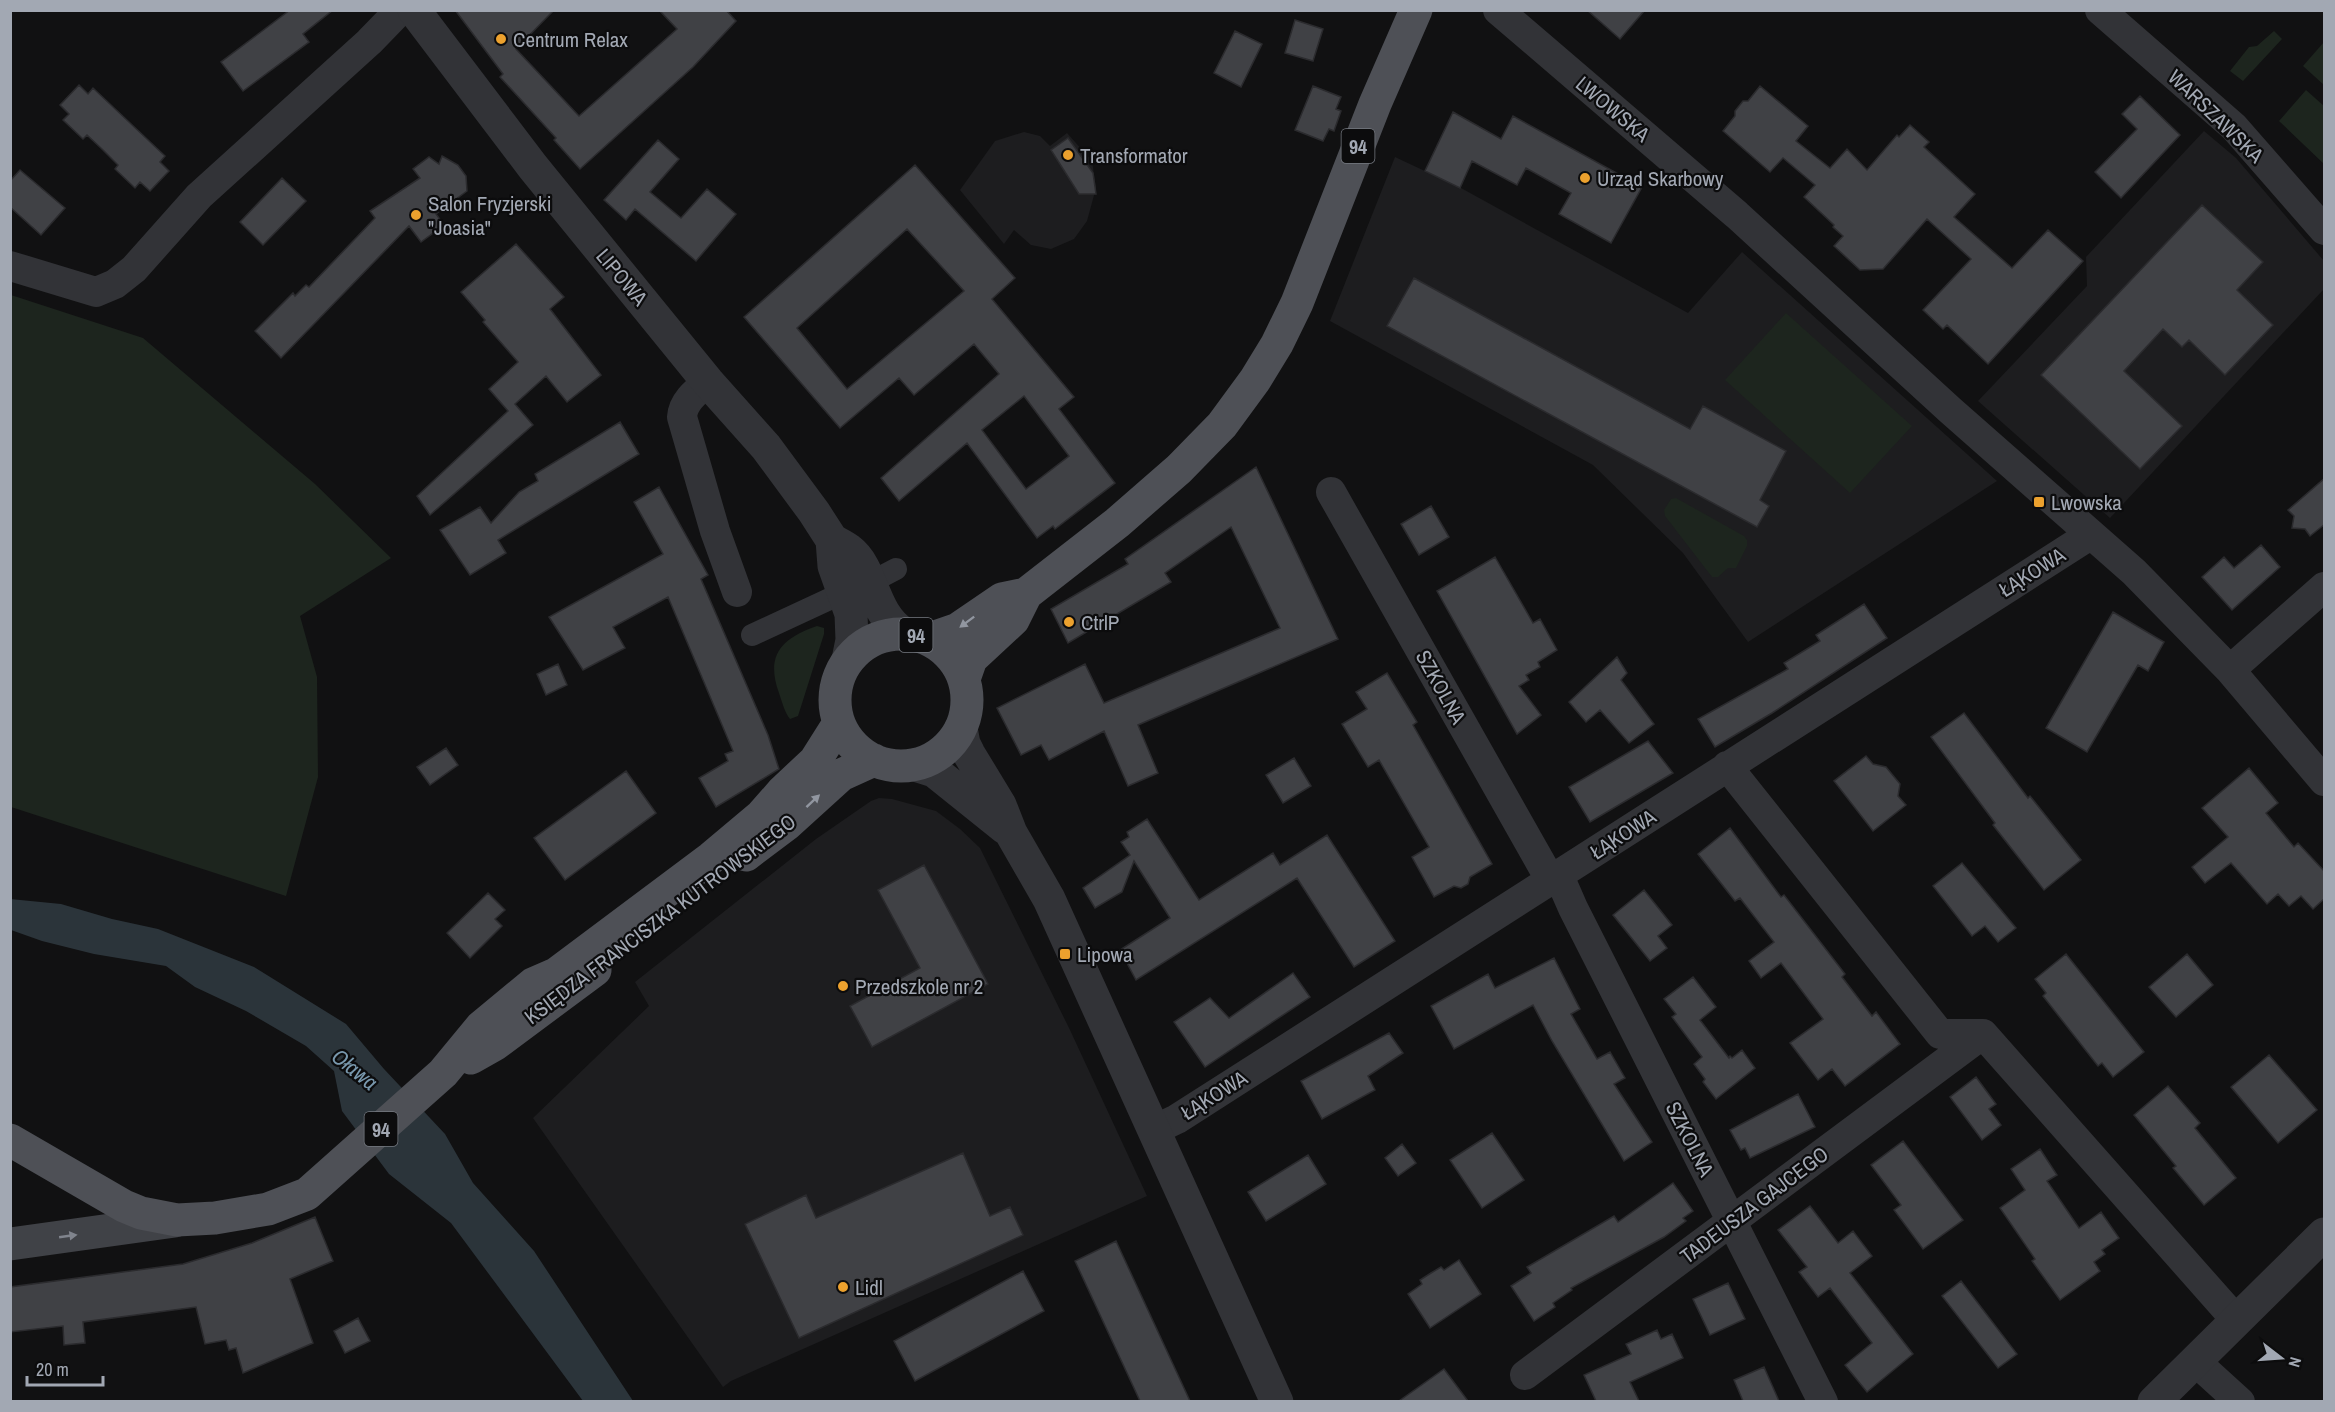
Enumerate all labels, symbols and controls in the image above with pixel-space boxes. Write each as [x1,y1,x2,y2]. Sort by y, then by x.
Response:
place label: Centrum Relax [513,25,628,54]
marker: Centrum Relax [494,32,508,46]
street label: WARSZAWSKA [2162,63,2271,170]
street label: LWOWSKA [1570,69,1657,149]
road number: 94 [1342,129,1374,163]
place label: Transformator [1080,141,1188,170]
marker: Transformator [1061,148,1075,162]
place label: Urząd Skarbowy [1597,164,1724,193]
marker: Urząd Skarbowy [1578,171,1592,185]
place label: Salon Fryzjerski "Joasia" [428,189,551,242]
marker: Salon Fryzjerski "Joasia" [409,208,423,222]
street label: LIPOWA [590,242,655,312]
place label: Lwowska [2051,488,2122,517]
marker: Lwowska [2032,495,2046,509]
street label: ŁĄKOWA [1993,540,2071,604]
place label: CtrlP [1081,608,1119,637]
marker: CtrlP [1062,615,1076,629]
one-way arrow [960,616,975,628]
road number: 94 [900,618,932,652]
street label: SZKOLNA [1409,645,1473,730]
one-way arrow [805,795,820,808]
street label: ŁĄKOWA [1584,802,1662,866]
street label: KSIĘDZA FRANCISZKA KUTROWSKIEGO [518,807,802,1031]
place label: Lipowa [1077,940,1133,969]
marker: Lipowa [1058,947,1072,961]
place label: Przedszkole nr 2 [855,972,983,1001]
marker: Przedszkole nr 2 [836,979,850,993]
water label: Oława [326,1041,384,1097]
street label: ŁĄKOWA [1175,1063,1253,1127]
street label: SZKOLNA [1659,1097,1721,1182]
road number: 94 [364,1112,398,1146]
street label: TADEUSZA GAJCEGO [1674,1140,1834,1270]
one-way arrow [59,1231,78,1240]
place label: Lidl [855,1273,883,1302]
marker: Lidl [836,1280,850,1294]
north arrow [2251,1328,2311,1388]
scale bar [27,1349,104,1387]
text: N [2283,1355,2307,1370]
text: 20 m [36,1357,69,1382]

